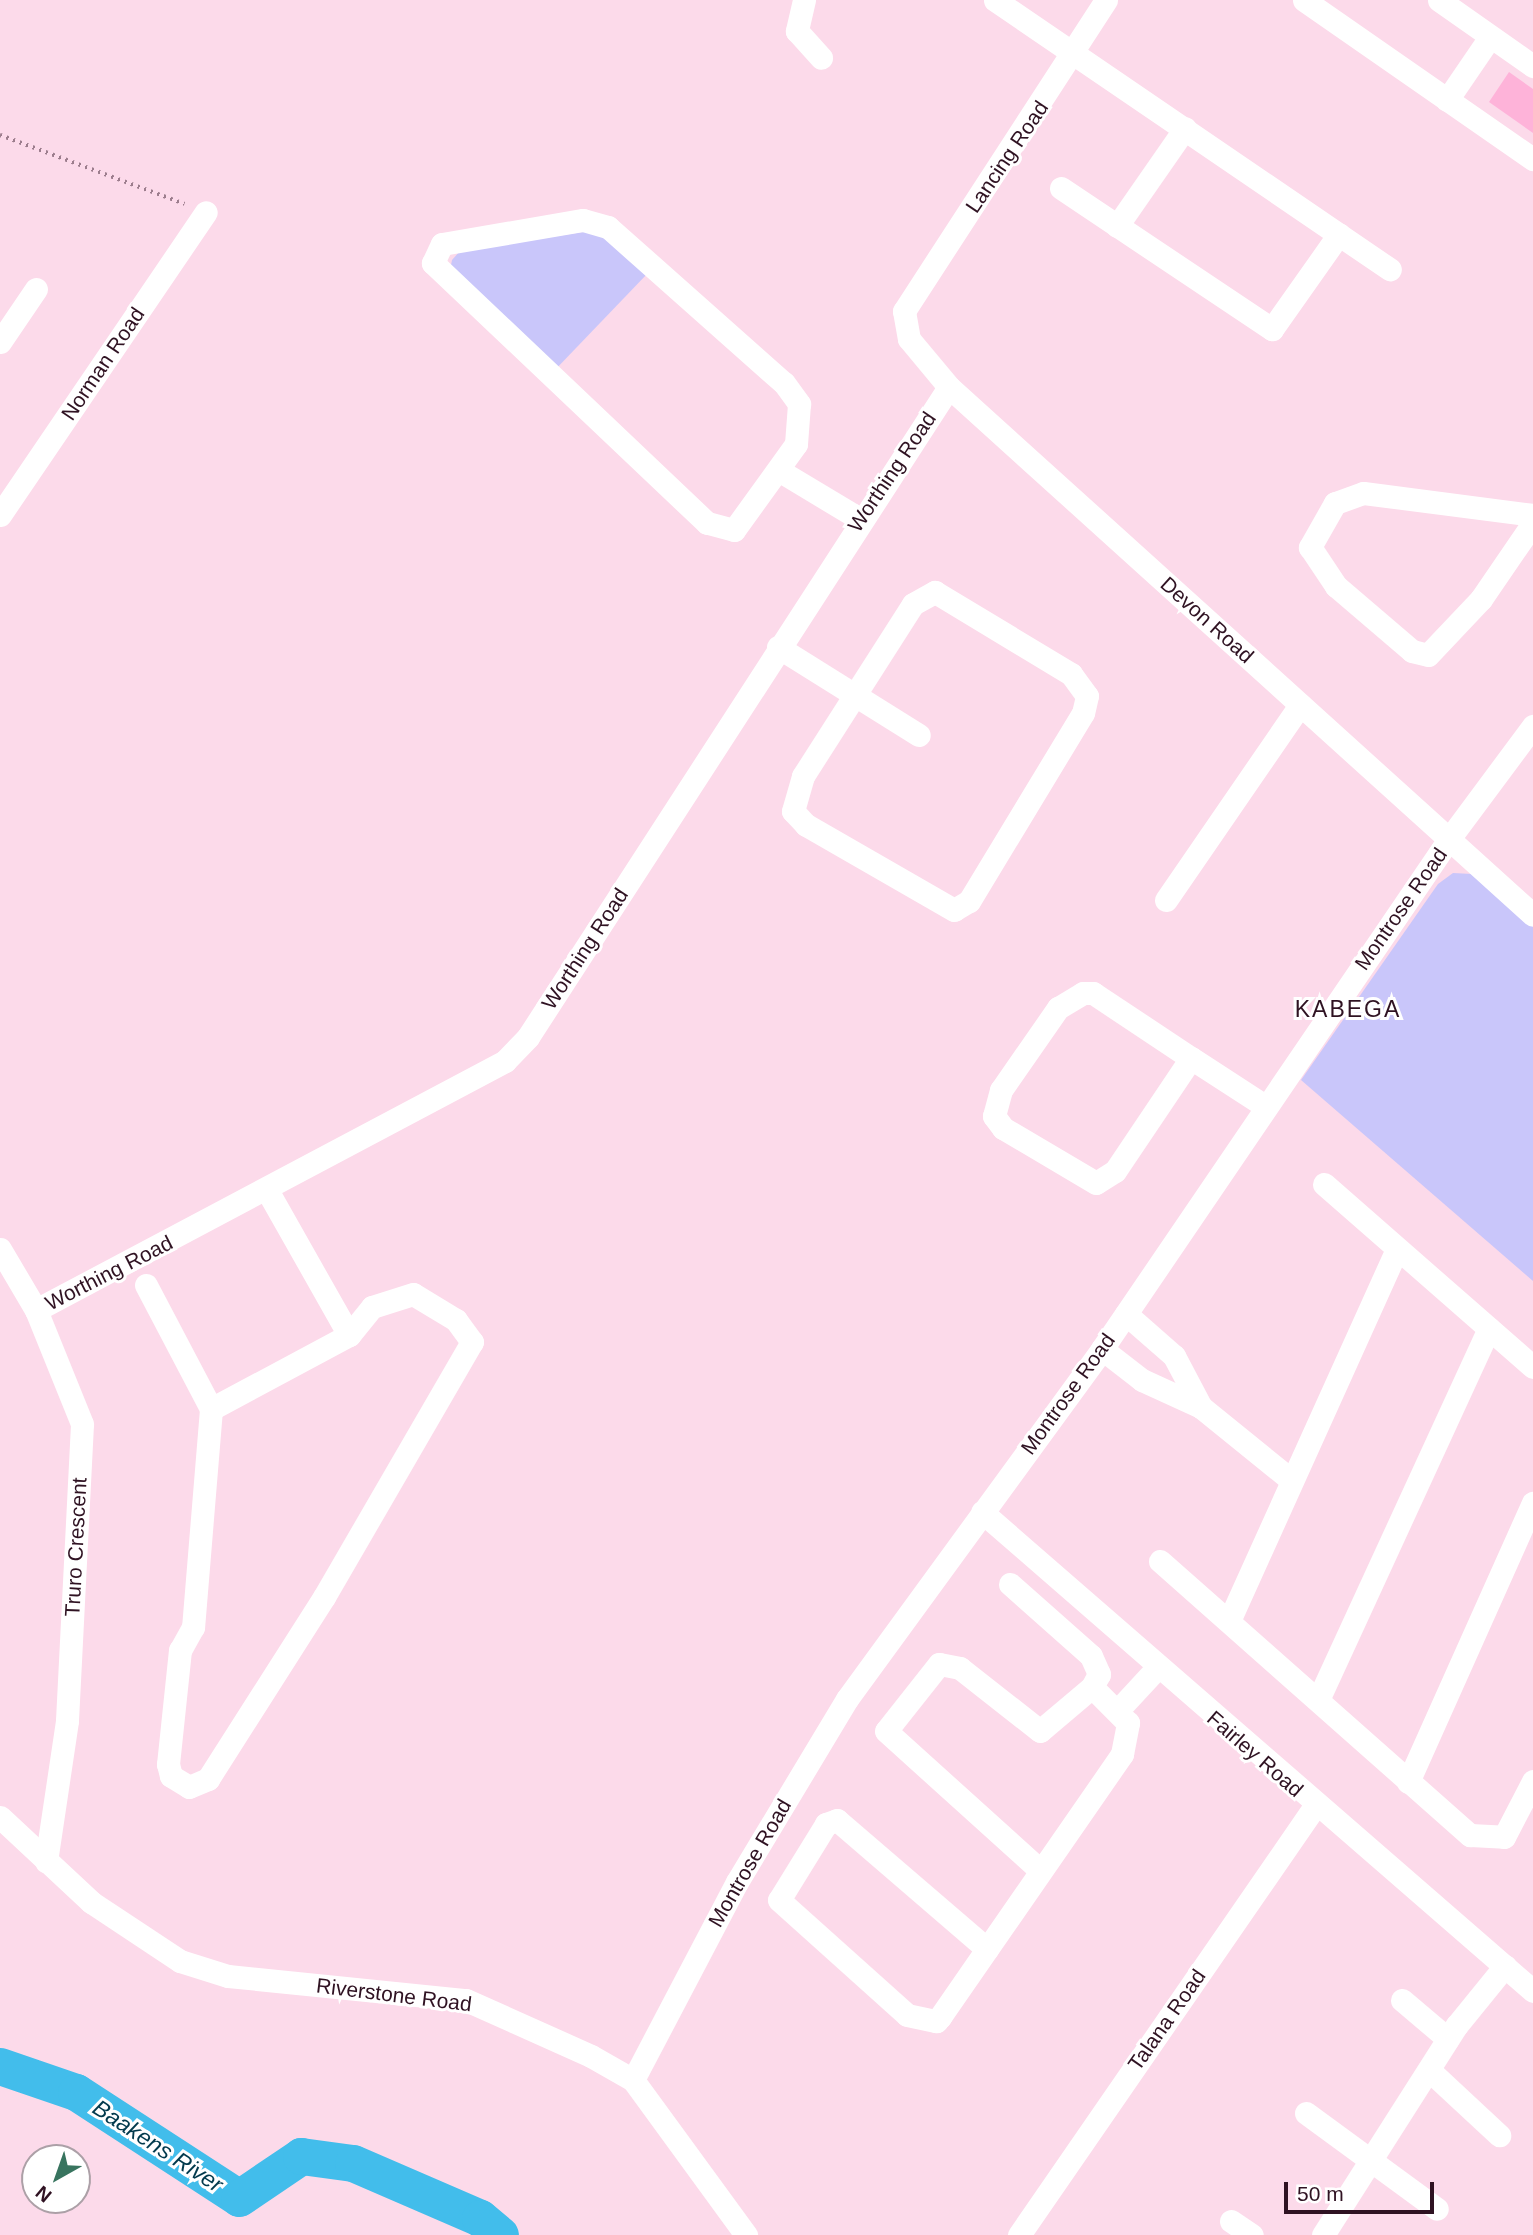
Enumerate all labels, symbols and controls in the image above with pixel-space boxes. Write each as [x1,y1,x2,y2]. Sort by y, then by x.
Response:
street label: Lancing Road [960,96,1054,218]
street label: Norman Road [56,303,150,425]
street label: Worthing Road [842,407,942,537]
street label: Devon Road [1155,572,1259,668]
street label: Montrose Road [1350,843,1452,975]
street label: Worthing Road [536,884,634,1014]
district label: KABEGA [1295,995,1401,1023]
street label: Worthing Road [41,1230,177,1316]
street label: Montrose Road [1016,1329,1120,1459]
street label: Truro Crescent [60,1477,92,1617]
street label: Fairley Road [1202,1705,1308,1803]
street label: Montrose Road [703,1795,797,1931]
street label: Talana Road [1123,1964,1211,2076]
street label: Riverstone Road [315,1973,473,2017]
water label: Baakens River [88,2094,228,2198]
north arrow [21,2144,91,2214]
scale bar [1288,2168,1438,2212]
text: N [31,2181,55,2206]
text: 50 m [1297,2182,1344,2205]

